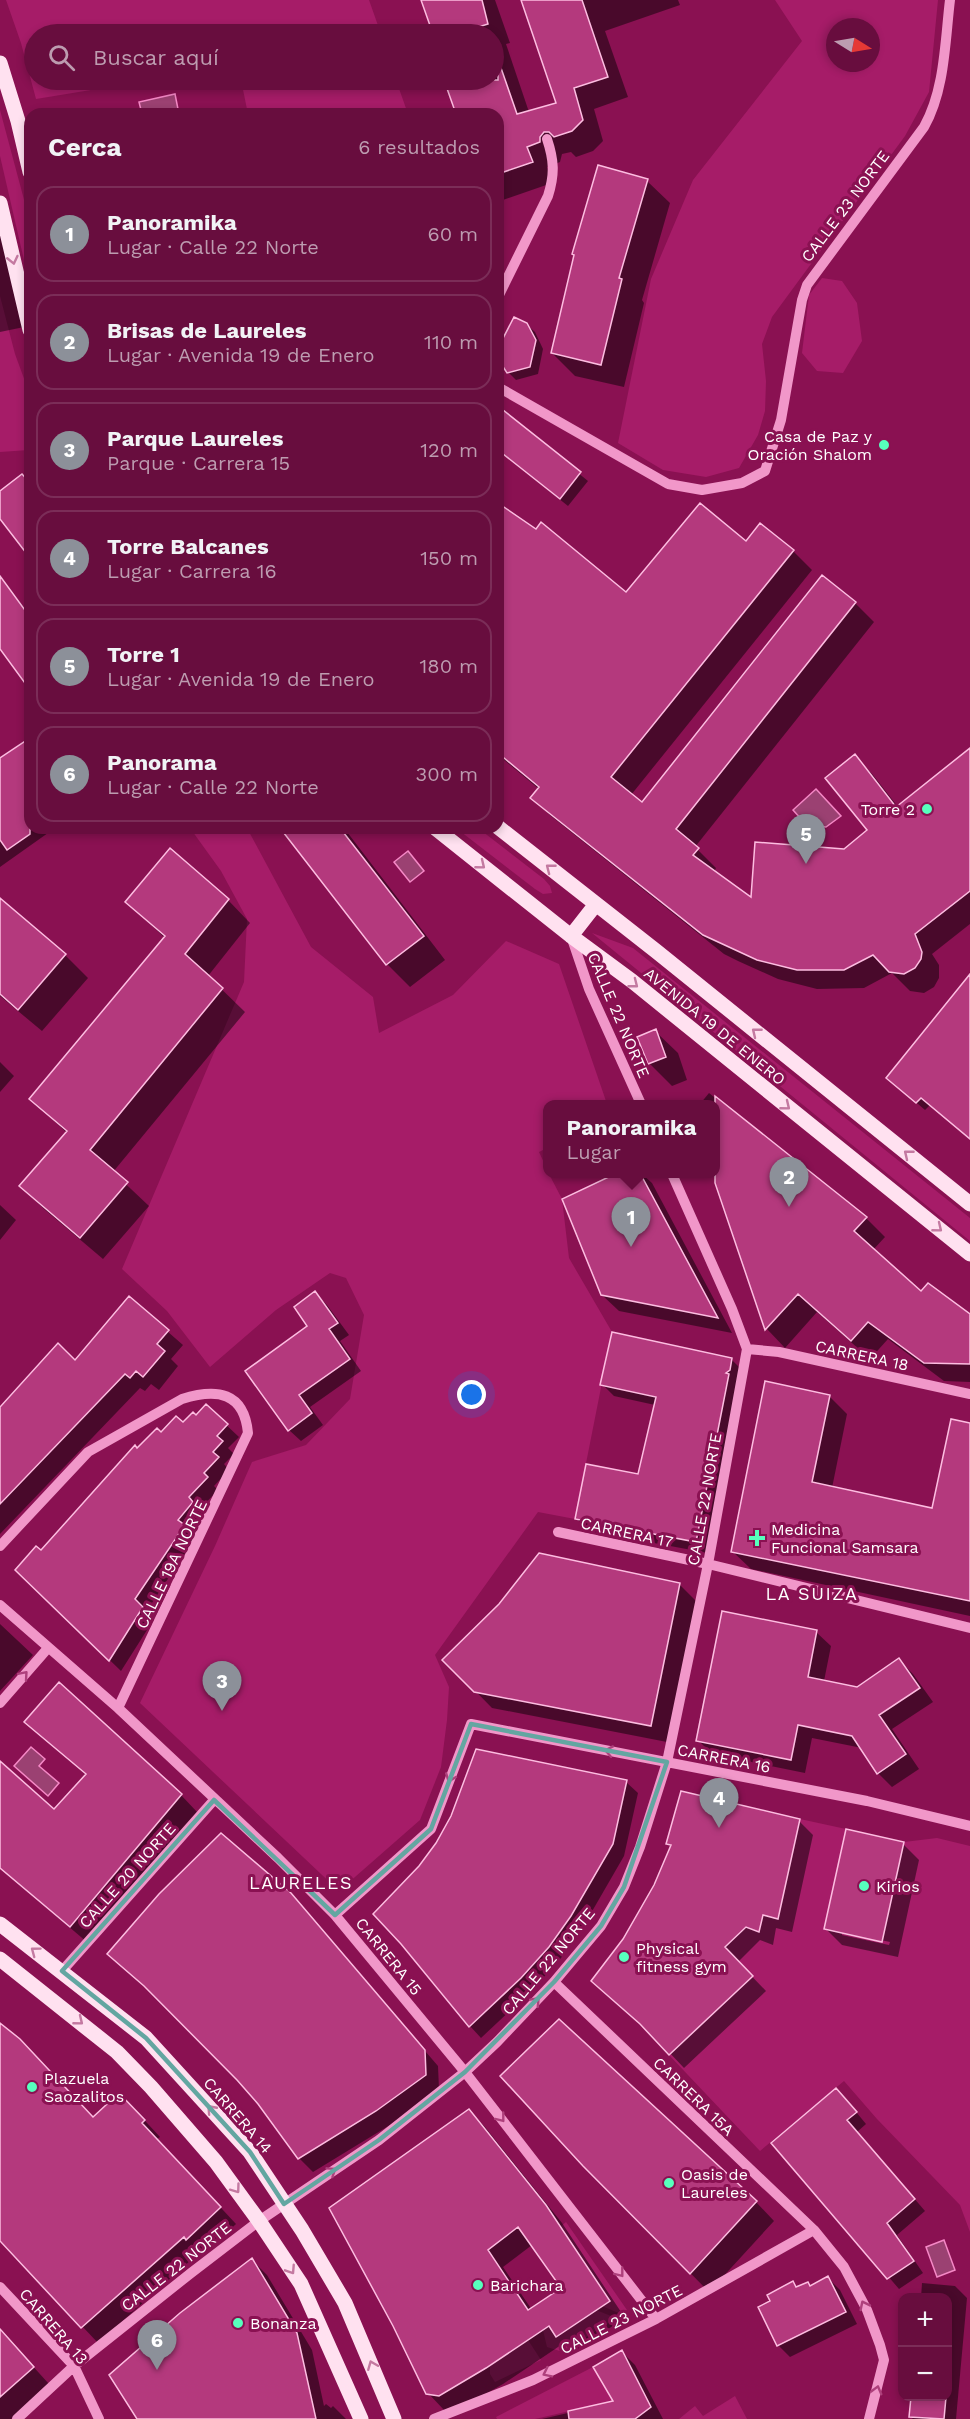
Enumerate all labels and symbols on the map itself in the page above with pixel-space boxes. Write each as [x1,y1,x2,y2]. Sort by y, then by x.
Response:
north arrow [826,18,880,72]
street label: CALLE 23 NORTE [797,147,893,266]
one-way arrow [6,255,19,265]
place label: Casa de Paz y Oración Shalom [748,427,873,464]
marker: Casa de Paz y Oración Shalom [877,438,891,452]
place label: Torre 2 [861,800,915,819]
marker: Torre 2 [920,802,934,816]
pin: 5 [786,814,826,864]
one-way arrow [474,857,485,868]
one-way arrow [546,864,557,875]
street label: CALLE 22 NORTE [584,950,654,1081]
street label: AVENIDA 19 DE ENERO [640,964,789,1089]
one-way arrow [628,976,639,987]
one-way arrow [752,1028,763,1039]
one-way arrow [779,1099,790,1110]
one-way arrow [904,1151,915,1162]
pin: 2 [770,1158,808,1207]
pin: 1 [612,1198,650,1247]
one-way arrow [931,1221,942,1232]
street label: CARRERA 18 [814,1336,910,1375]
your location [457,1380,486,1409]
street label: CALLE 22 NORTE [683,1431,726,1567]
street label: CALLE 19A NORTE [132,1497,211,1632]
street label: CARRERA 17 [579,1513,675,1552]
place label: Medicina Funcional Samsara [771,1520,919,1557]
marker: Medicina Funcional Samsara [748,1529,766,1547]
district label: LA SUIZA [766,1583,858,1604]
pin: 3 [202,1662,242,1711]
one-way arrow [17,1671,28,1682]
street label: CARRERA 16 [676,1740,772,1777]
one-way arrow [604,1745,614,1758]
one-way arrow [445,1772,457,1783]
pin: 4 [700,1778,738,1828]
street label: CALLE 20 NORTE [75,1819,180,1932]
district label: LAURELES [249,1872,353,1893]
place label: Kirios [876,1877,920,1896]
marker: Kirios [857,1879,871,1893]
street label: CALLE 22 NORTE [498,1904,599,2019]
street label: CARRERA 15 [352,1914,426,1999]
place label: Physical fitness gym [636,1939,727,1976]
one-way arrow [31,1947,42,1958]
marker: Physical fitness gym [617,1950,631,1964]
one-way arrow [529,1998,540,2008]
one-way arrow [72,2014,83,2025]
street label: CARRERA 15A [649,2053,738,2140]
place label: Plazuela Saozalitos [44,2069,124,2106]
street label: CARRERA 14 [199,2073,276,2157]
marker: Plazuela Saozalitos [25,2080,39,2094]
one-way arrow [207,2105,218,2116]
one-way arrow [493,2112,504,2123]
place label: Oasis de Laureles [681,2165,748,2202]
one-way arrow [326,2167,337,2178]
marker: Oasis de Laureles [662,2176,676,2190]
one-way arrow [229,2182,240,2193]
street label: CALLE 22 NORTE [118,2218,235,2315]
one-way arrow [284,2263,295,2274]
one-way arrow [613,2266,624,2277]
place label: Barichara [490,2276,564,2295]
marker: Barichara [471,2278,485,2292]
street label: CALLE 23 NORTE [557,2280,685,2358]
street label: CARRERA 13 [16,2285,92,2368]
one-way arrow [860,2301,872,2312]
place label: Bonanza [250,2314,317,2333]
marker: Bonanza [231,2316,245,2330]
pin: 6 [138,2320,176,2370]
one-way arrow [367,2360,380,2370]
one-way arrow [543,2366,554,2377]
one-way arrow [869,2385,882,2395]

